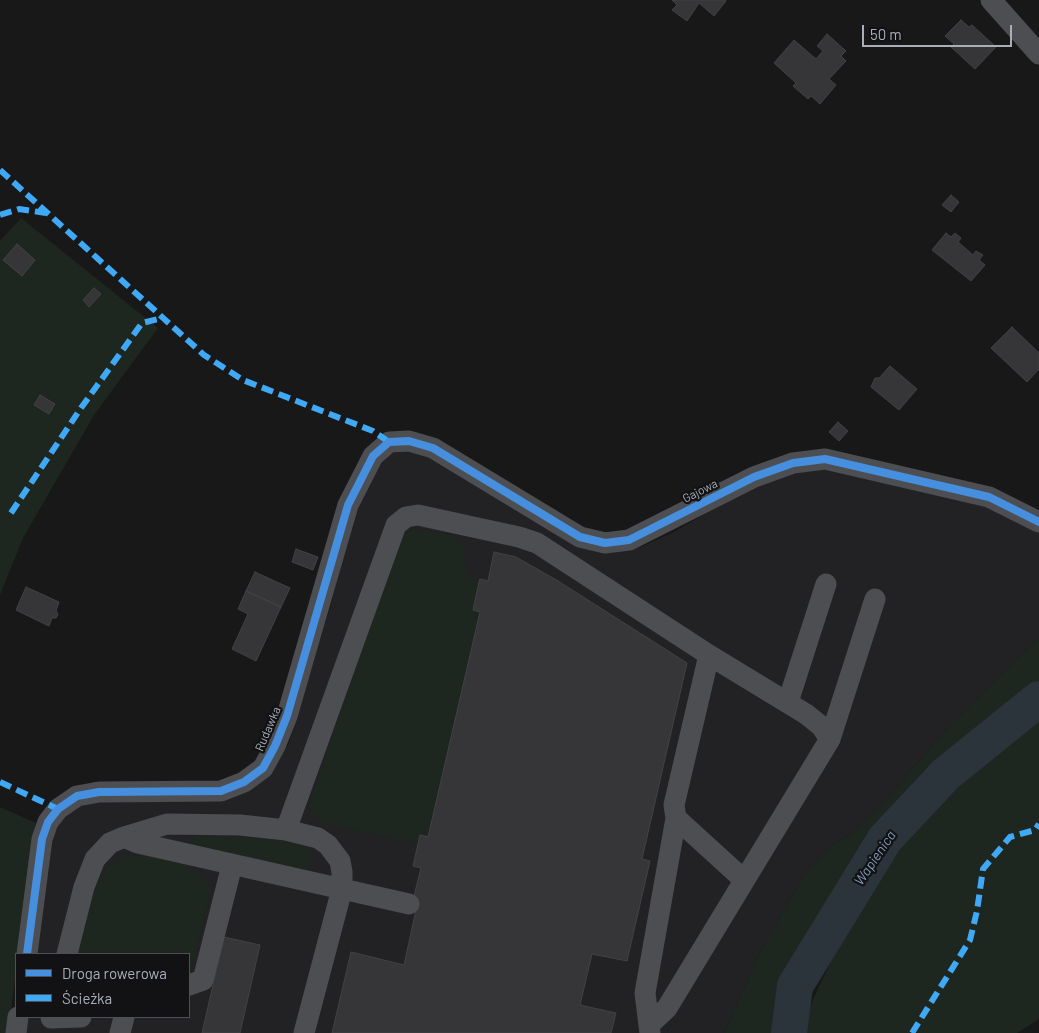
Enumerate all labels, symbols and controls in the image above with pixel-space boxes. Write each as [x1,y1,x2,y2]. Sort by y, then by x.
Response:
scale bar [864,15,1014,47]
text: 50 m [870,25,902,43]
street label: Gajowa [680,476,720,506]
street label: Rudawka [252,705,284,753]
water label: Wapienica [851,828,899,888]
legend [15,953,190,1018]
text: Droga rowerowa [62,964,167,982]
text: Ścieżka [62,989,112,1007]

